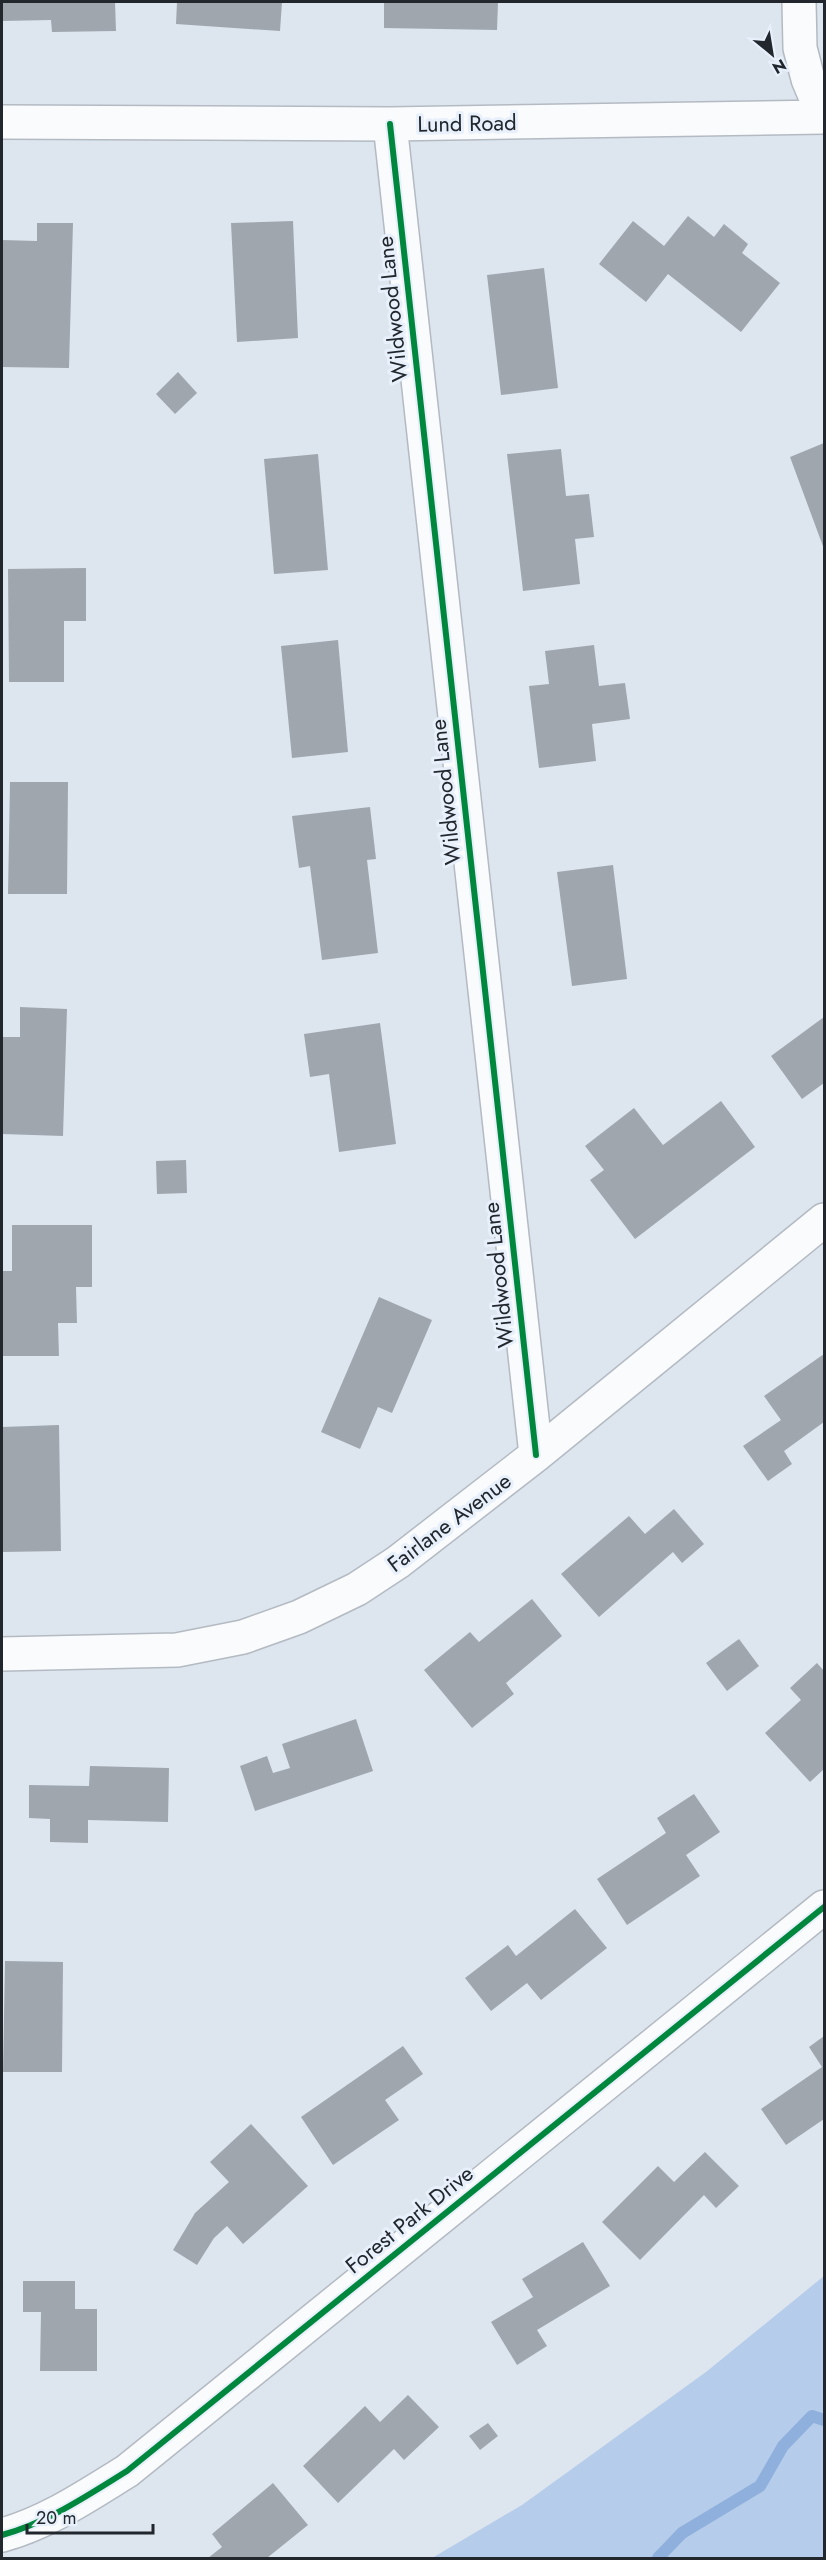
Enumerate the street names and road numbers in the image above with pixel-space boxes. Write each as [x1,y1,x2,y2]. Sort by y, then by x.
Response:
street label: Lund Road [417,106,517,140]
street label: Wildwood Lane [368,235,416,383]
street label: Wildwood Lane [421,718,469,866]
street label: Wildwood Lane [474,1201,522,1349]
street label: Fairlane Avenue [380,1465,518,1579]
street label: Forest Park Drive [338,2157,480,2281]

